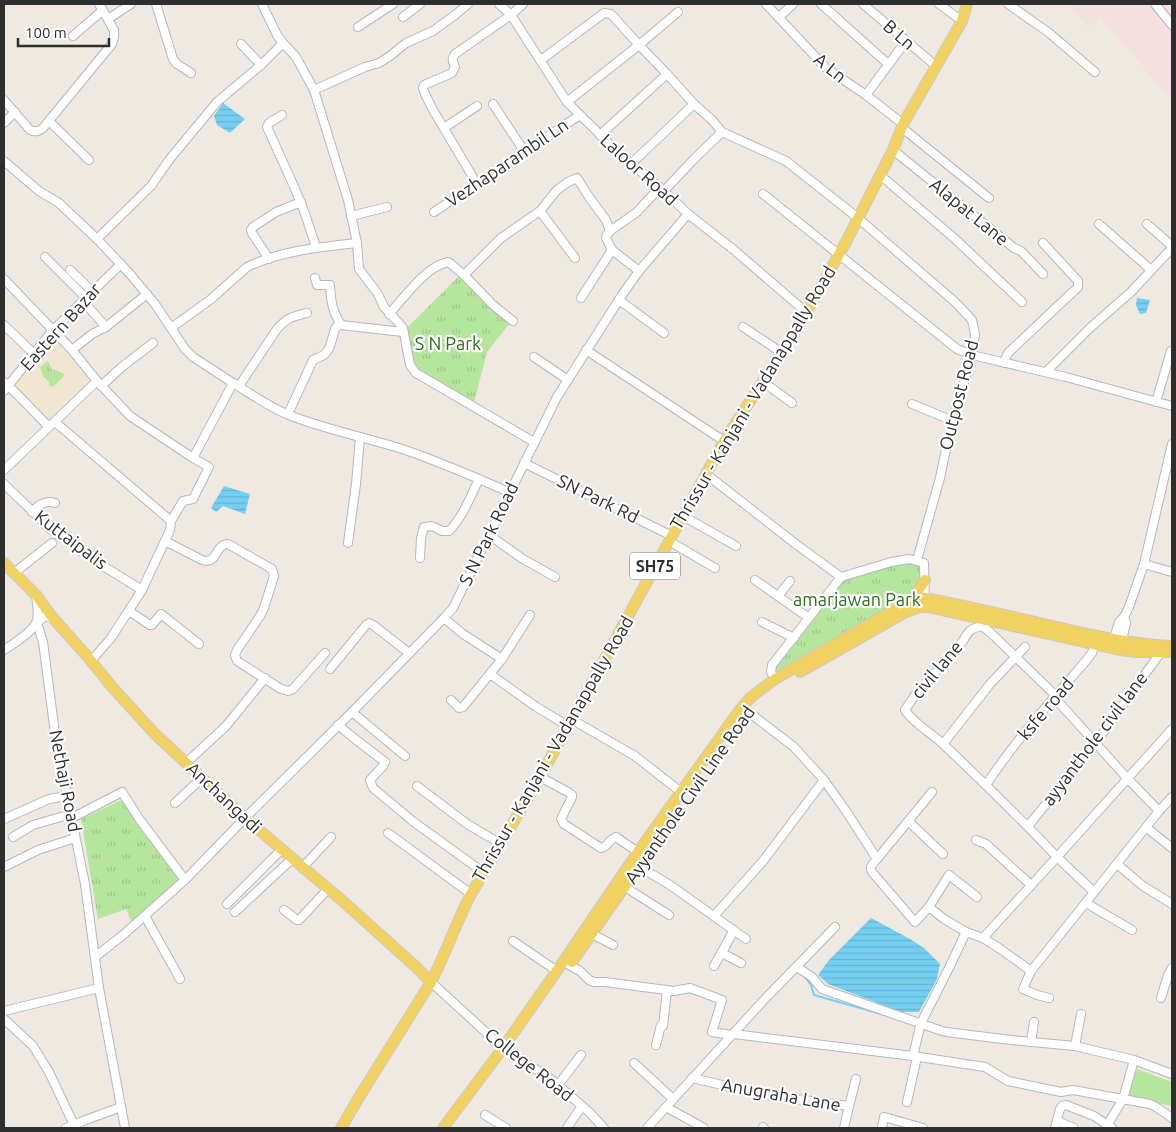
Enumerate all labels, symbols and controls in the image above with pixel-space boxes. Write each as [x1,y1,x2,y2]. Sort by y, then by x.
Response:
scale bar [18,15,109,47]
street label: B Ln [880,15,919,53]
text: 100 m [25,24,67,41]
street label: A Ln [811,48,851,86]
street label: Vezhaparambil Ln [442,114,571,210]
street label: Laloor Road [597,129,682,209]
street label: Alapat Lane [926,173,1013,249]
street label: Thrissur - Kanjani - Vadanappally Road [665,262,839,533]
street label: Eastern Bazar [16,279,105,374]
park label: S N Park [415,333,481,353]
street label: Outpost Road [935,338,981,452]
street label: SN Park Rd [555,470,642,526]
street label: S N Park Road [455,479,522,588]
street label: Kuttaipalis [31,505,112,573]
road number: SH75 [630,552,680,580]
park label: amarjawan Park [793,589,921,609]
street label: Thrissur - Kanjani - Vadanappally Road [468,612,637,885]
street label: civil lane [906,637,966,702]
street label: ayyanthole civil lane [1037,668,1151,809]
street label: ksfe road [1013,673,1077,743]
street label: Ayyanthole Civil Line Road [620,702,758,887]
street label: Nethaji Road [46,728,86,834]
street label: Anchangadi [183,758,266,837]
street label: College Road [481,1023,578,1105]
street label: Anugraha Lane [720,1074,842,1114]

